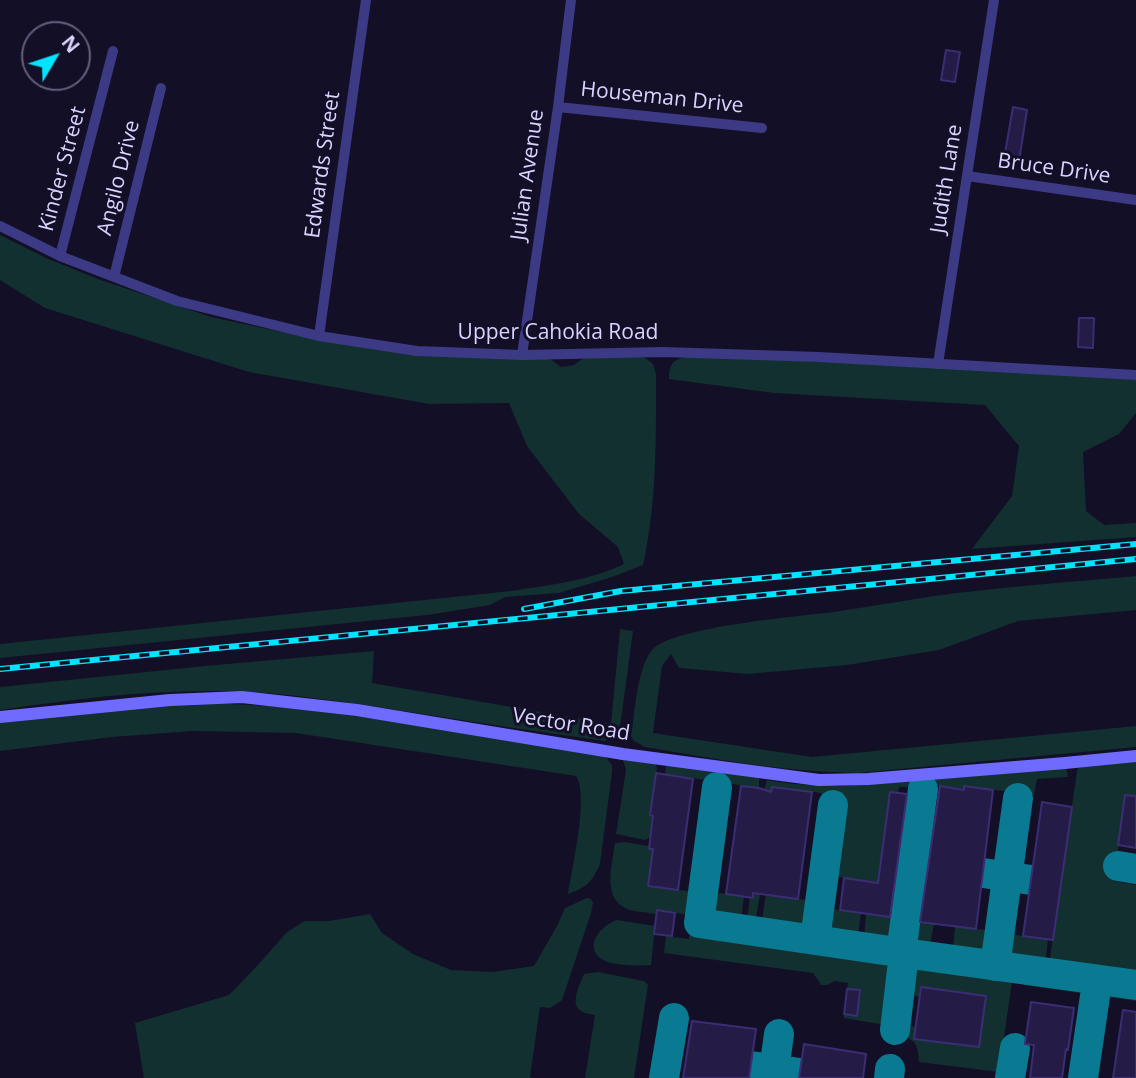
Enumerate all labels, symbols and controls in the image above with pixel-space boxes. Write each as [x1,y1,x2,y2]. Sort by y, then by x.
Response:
north arrow [21,21,91,91]
text: N [56,30,86,58]
street label: Houseman Drive [579,77,745,119]
street label: Edwards Street [300,90,346,240]
street label: Kinder Street [34,104,92,234]
street label: Julian Avenue [506,108,550,242]
street label: Angilo Drive [93,118,145,238]
street label: Judith Lane [926,123,968,235]
street label: Bruce Drive [996,149,1112,189]
street label: Upper Cahokia Road [458,320,658,346]
street label: Vector Road [510,703,632,747]

